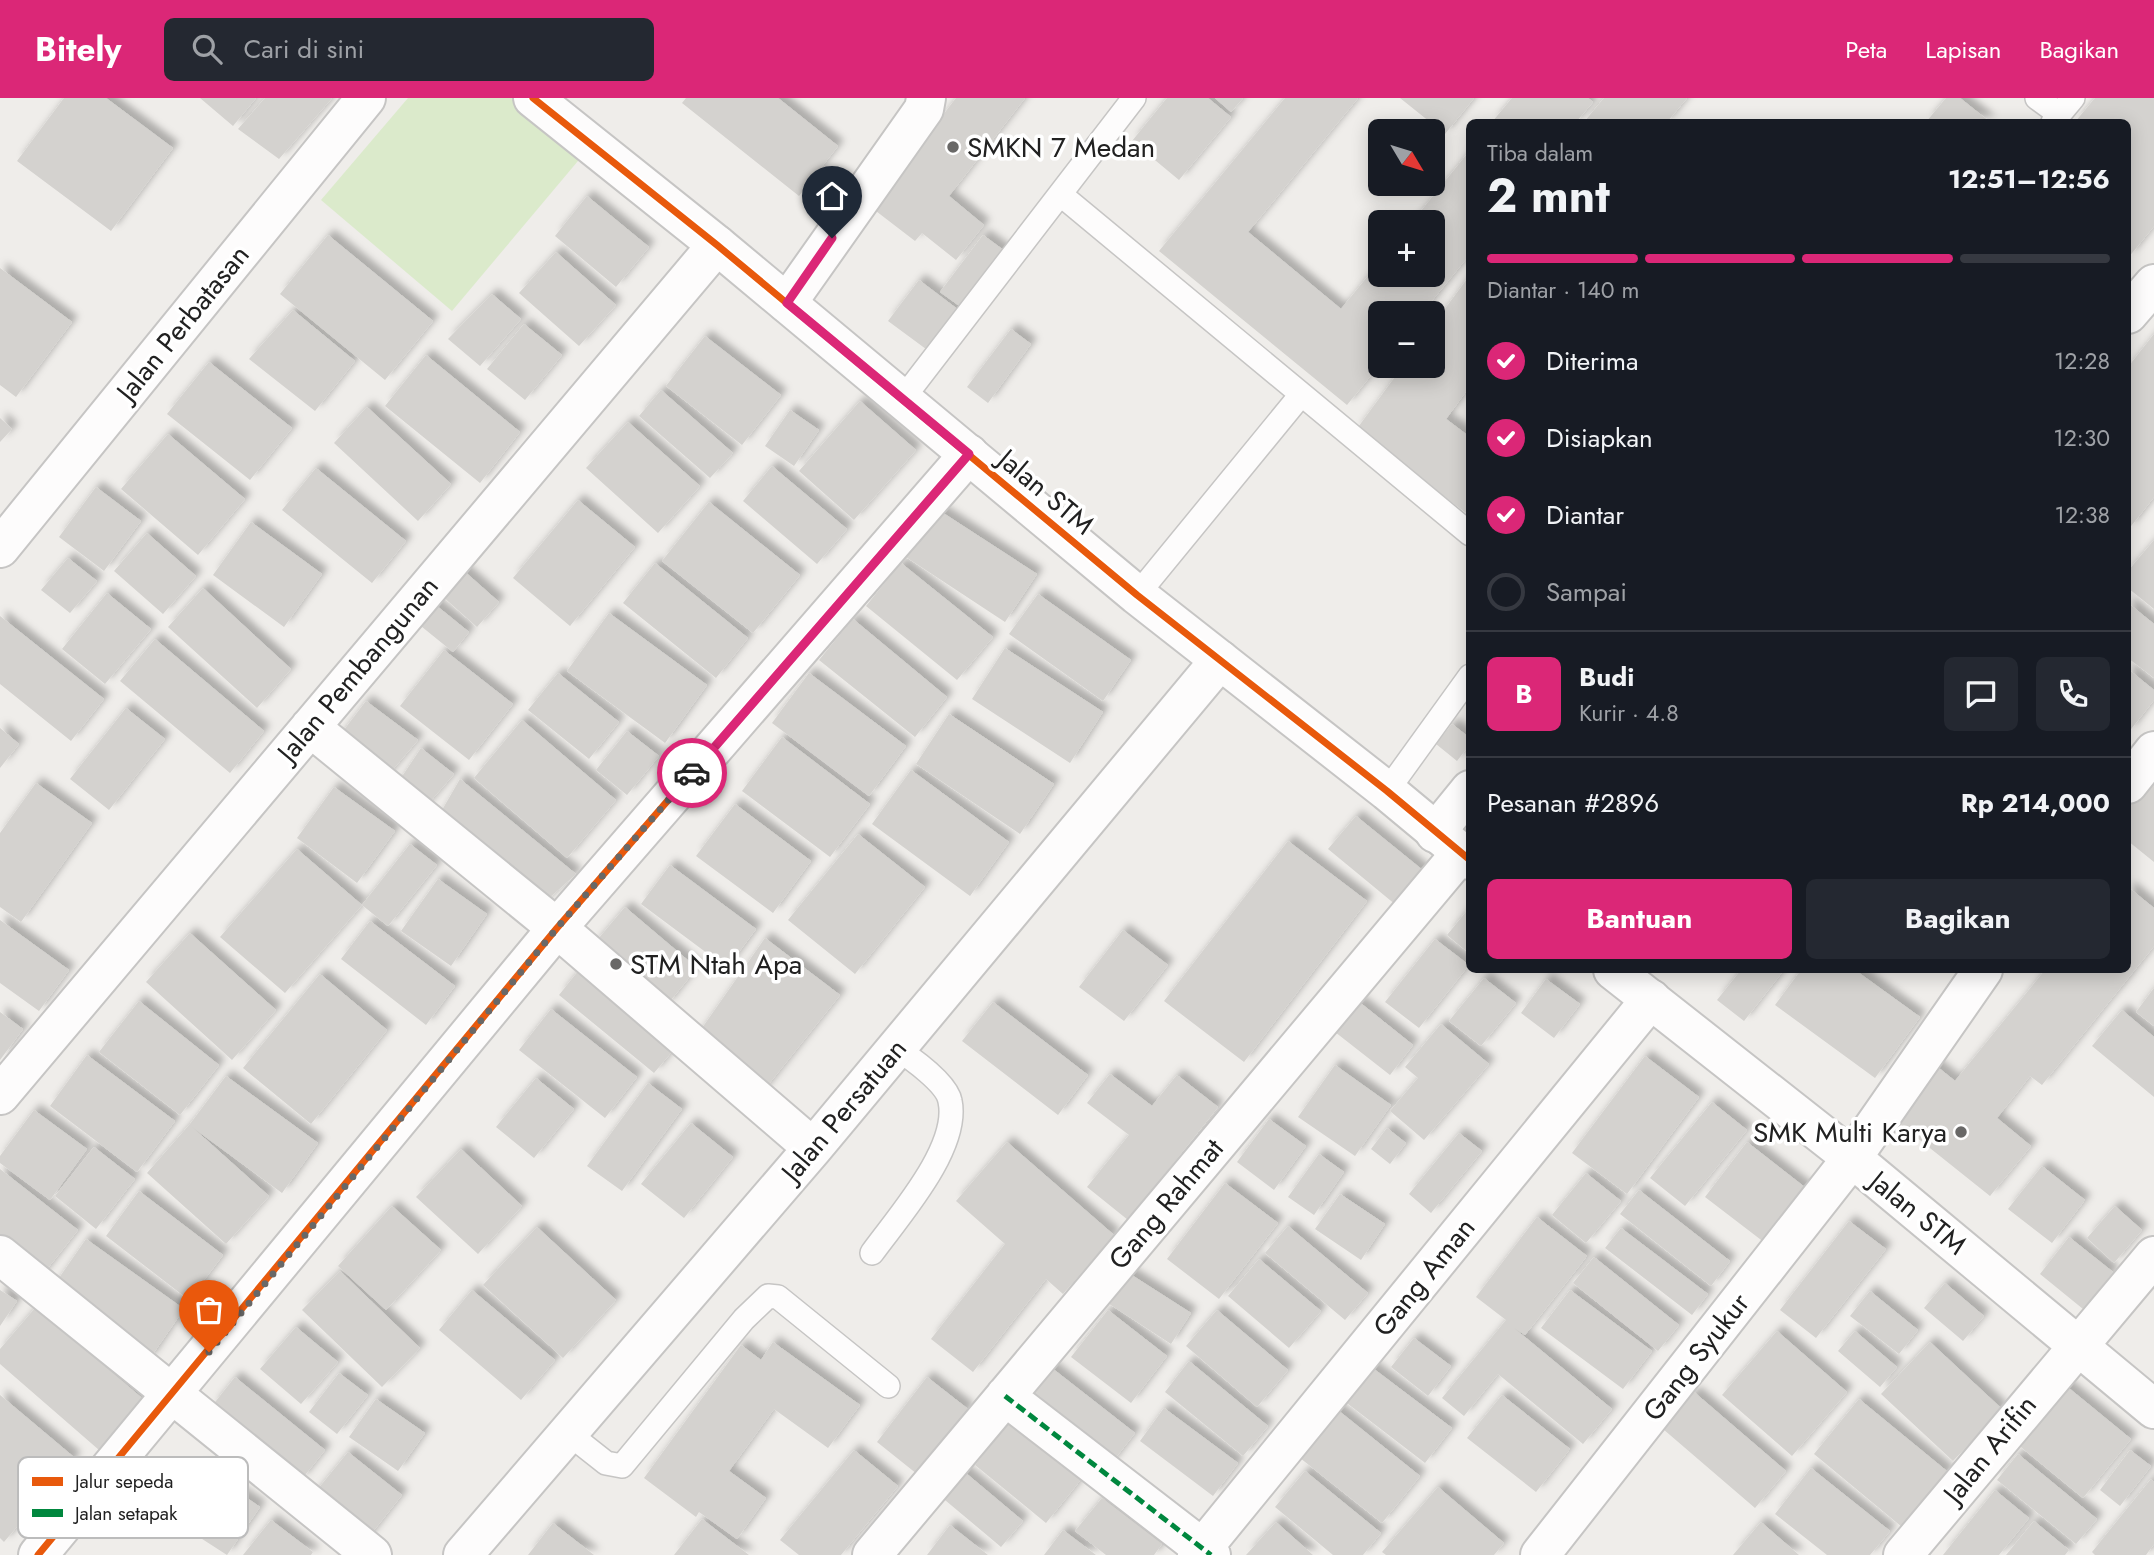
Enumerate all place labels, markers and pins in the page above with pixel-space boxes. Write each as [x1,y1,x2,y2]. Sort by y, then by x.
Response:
place label: SMKN 7 Medan [967,127,1155,168]
marker: SMKN 7 Medan [945,139,961,155]
pin [802,166,862,238]
place label: STM Ntah Apa [630,944,802,985]
marker: STM Ntah Apa [608,956,624,972]
place label: SMK Multi Karya [1753,1112,1947,1153]
marker: SMK Multi Karya [1953,1124,1969,1140]
pin [179,1280,239,1352]

